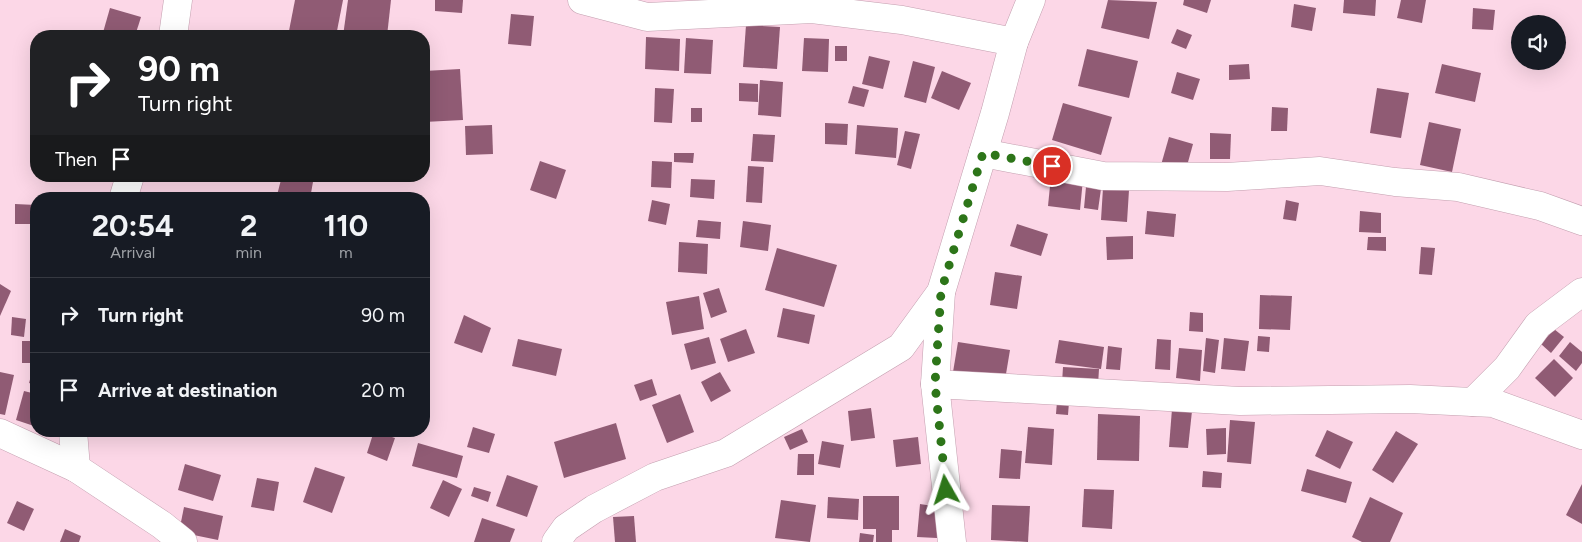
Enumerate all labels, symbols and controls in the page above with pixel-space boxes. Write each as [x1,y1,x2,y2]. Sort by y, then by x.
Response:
map controls [1511,15,1566,70]
button: sound [1511,15,1566,70]
text: 90 m [138,48,220,90]
icon: right [55,50,120,115]
text: Turn right [138,90,233,117]
icon: arrive [107,145,135,173]
pin [1031,145,1073,187]
text: Then [55,148,97,171]
icon: arrive [1038,152,1066,180]
text: 20:54 [92,207,174,244]
text: 2 [240,207,257,244]
text: 110 [324,207,368,244]
text: Arrival [110,243,155,262]
text: min [236,243,262,262]
text: m [339,243,353,262]
icon: right [55,301,83,329]
text: Turn right [98,304,184,327]
text: 90 m [361,304,405,327]
icon: arrive [55,376,83,404]
text: Arrive at destination [98,379,277,402]
text: 20 m [361,379,405,402]
position arrow [919,463,971,515]

